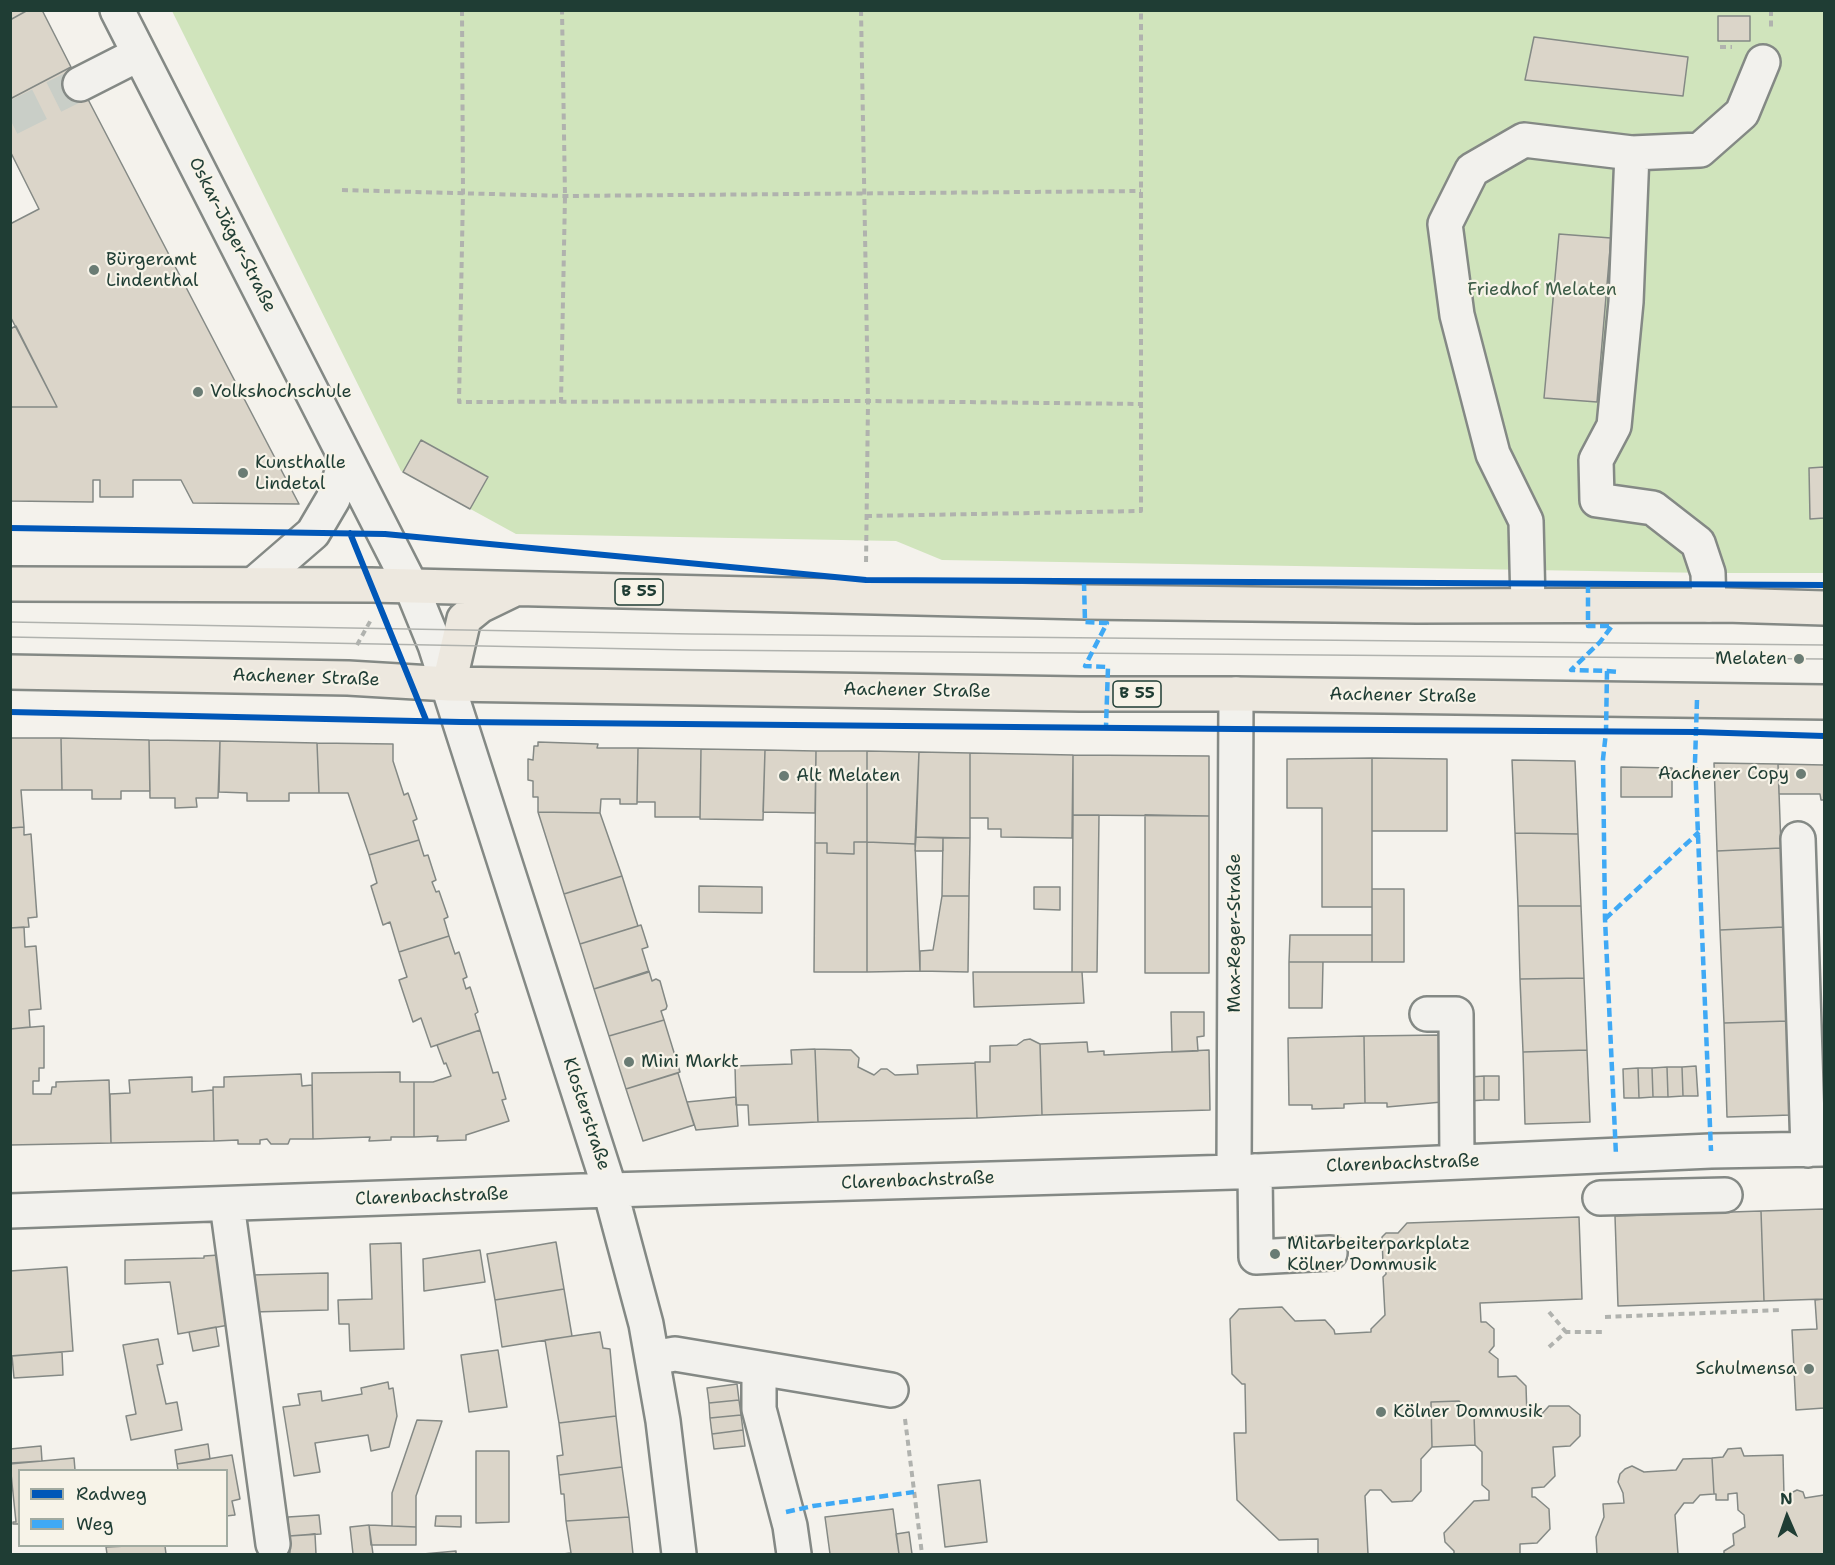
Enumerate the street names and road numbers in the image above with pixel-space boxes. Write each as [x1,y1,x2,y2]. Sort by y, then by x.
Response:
street label: Oskar-Jäger-Straße [184,154,280,316]
road number: B 55 [615,579,663,605]
street label: Aachener Straße [232,665,380,691]
street label: Aachener Straße [843,679,991,703]
road number: B 55 [1113,681,1161,707]
street label: Aachener Straße [1329,684,1477,708]
street label: Max-Reger-Straße [1224,853,1246,1013]
street label: Klosterstraße [558,1055,614,1173]
street label: Clarenbachstraße [1326,1151,1480,1177]
street label: Clarenbachstraße [841,1168,995,1194]
street label: Clarenbachstraße [355,1184,509,1210]

